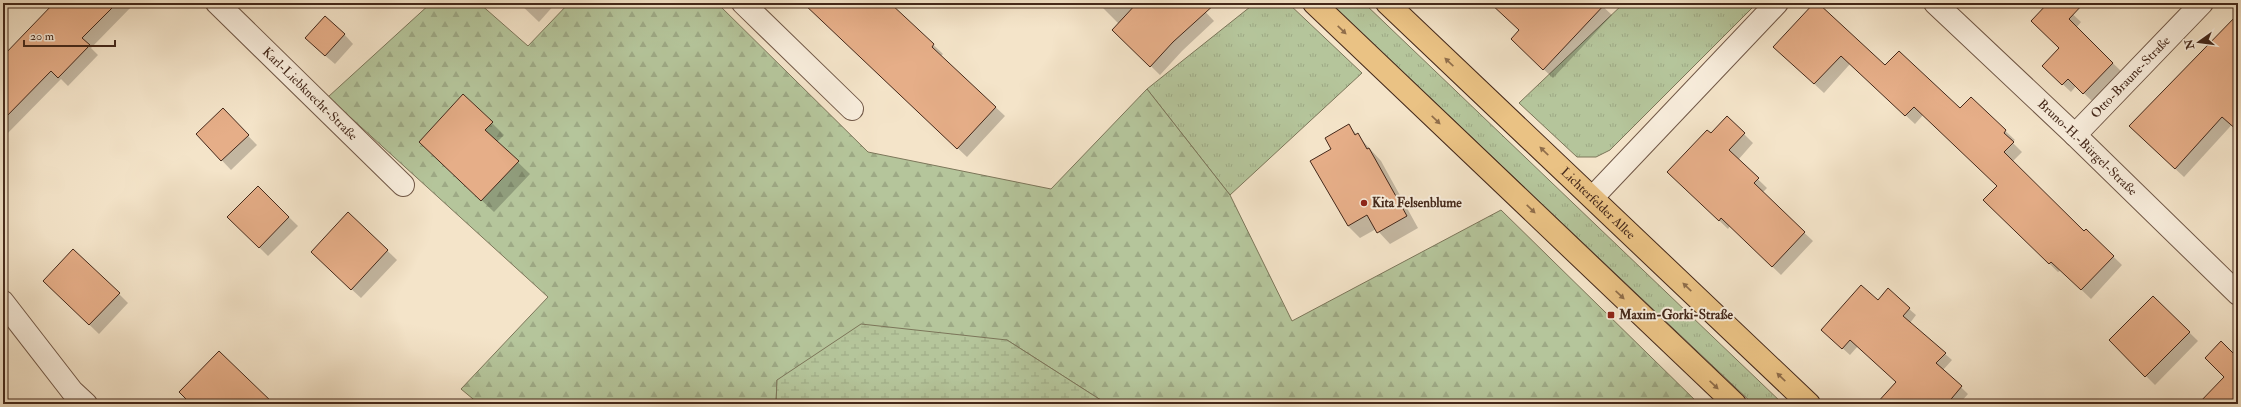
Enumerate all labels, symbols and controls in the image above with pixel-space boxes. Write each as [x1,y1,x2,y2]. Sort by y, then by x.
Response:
scale bar [24,22,115,48]
north arrow [2179,22,2219,62]
one-way arrow [1337,25,1347,35]
text: 20 m [30,29,55,44]
street label: Otto-Braune-Straße [2087,33,2174,122]
text: N [2182,37,2198,52]
street label: Karl-Liebknecht-Straße [259,44,361,144]
one-way arrow [1444,57,1454,67]
street label: Bruno-H.-Bürgel-Straße [2034,96,2141,199]
one-way arrow [1431,115,1442,124]
one-way arrow [1539,146,1549,156]
street label: Lichterfelder Allee [1557,164,1639,243]
place label: Kita Felsenblume [1372,195,1462,211]
marker: Kita Felsenblume [1359,198,1369,208]
one-way arrow [1526,204,1536,214]
one-way arrow [1682,282,1692,292]
one-way arrow [1615,290,1625,300]
place label: Maxim-Gorki-Straße [1618,307,1733,323]
marker: Maxim-Gorki-Straße [1606,310,1616,320]
one-way arrow [1776,373,1785,382]
one-way arrow [1709,380,1719,389]

